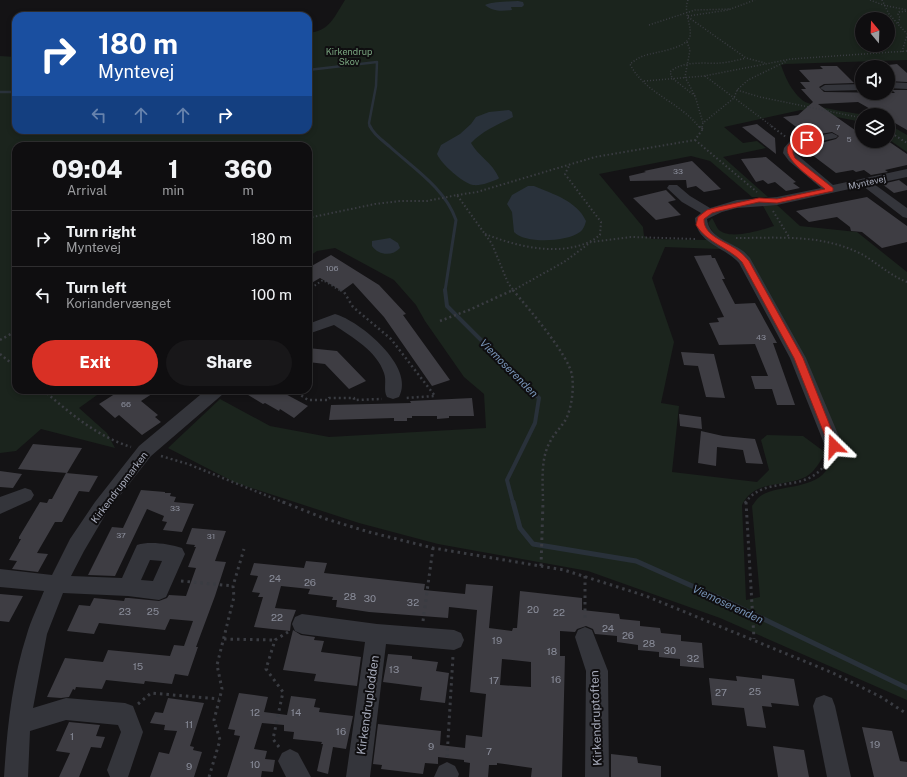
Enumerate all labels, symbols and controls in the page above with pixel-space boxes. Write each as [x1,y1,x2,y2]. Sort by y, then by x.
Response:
north arrow [855,12,895,52]
map controls [855,12,895,148]
text: 180 m [98,27,178,60]
icon: right [32,28,84,80]
park label: Kirkendrup Skov [326,46,372,67]
button: sound [855,60,895,100]
text: Myntevej [98,61,174,82]
icon: left [88,104,110,126]
icon: ahead [130,104,152,126]
icon: ahead [172,104,194,126]
icon: right [214,104,236,126]
button: layers [855,108,895,148]
house number: 7 [836,122,841,132]
pin [790,123,824,157]
icon: arrive [796,129,818,151]
house number: 5 [846,134,852,144]
text: 09:04 [52,155,122,183]
text: 1 [168,155,178,183]
text: 360 [224,155,272,183]
house number: 33 [673,166,683,176]
street label: Myntevej [847,173,887,191]
text: Arrival [67,183,107,198]
text: min [162,183,184,198]
text: m [242,183,254,198]
text: Turn right [66,223,136,240]
icon: right [32,228,54,250]
text: 180 m [250,230,292,247]
text: Myntevej [66,240,121,255]
house number: 106 [325,263,339,273]
text: Turn left [66,279,127,296]
icon: left [32,284,54,306]
text: 100 m [251,286,292,303]
text: Koriandervænget [66,296,171,311]
house number: 43 [756,332,766,342]
water label: Viemoserenden [478,337,540,399]
button: Exit [32,340,158,386]
button: Share [166,340,292,386]
house number: 66 [121,399,131,409]
position arrow [813,425,855,467]
street label: Kirkendrupmarken [88,449,150,525]
house number: 33 [170,503,180,513]
house number: 37 [116,530,126,540]
house number: 31 [207,531,215,541]
house number: 24 [269,572,281,584]
house number: 26 [304,576,316,588]
water label: Viemoserenden [691,582,765,626]
house number: 28 [344,590,356,602]
house number: 30 [364,592,376,604]
house number: 32 [407,596,419,608]
house number: 20 [527,603,539,615]
house number: 23 [119,605,131,617]
house number: 25 [147,605,159,617]
house number: 22 [553,606,565,618]
house number: 22 [271,611,283,623]
house number: 24 [602,622,614,634]
house number: 26 [622,629,634,641]
house number: 19 [492,634,502,646]
house number: 28 [643,637,655,649]
house number: 30 [664,644,676,656]
house number: 18 [547,645,557,657]
house number: 32 [687,652,699,664]
street label: Kirkendruplodden [354,654,382,756]
house number: 15 [133,660,143,672]
house number: 13 [389,663,399,675]
street label: Kirkendruptoften [587,670,605,766]
house number: 16 [551,673,561,685]
house number: 17 [489,674,499,686]
house number: 25 [749,685,761,697]
house number: 27 [715,686,727,698]
house number: 12 [250,706,260,718]
house number: 14 [291,706,301,718]
house number: 11 [185,718,193,730]
house number: 16 [336,725,346,737]
house number: 1 [70,730,74,742]
house number: 19 [870,738,880,750]
house number: 9 [428,740,434,752]
house number: 7 [486,745,492,757]
house number: 10 [250,758,260,770]
house number: 9 [186,760,192,772]

